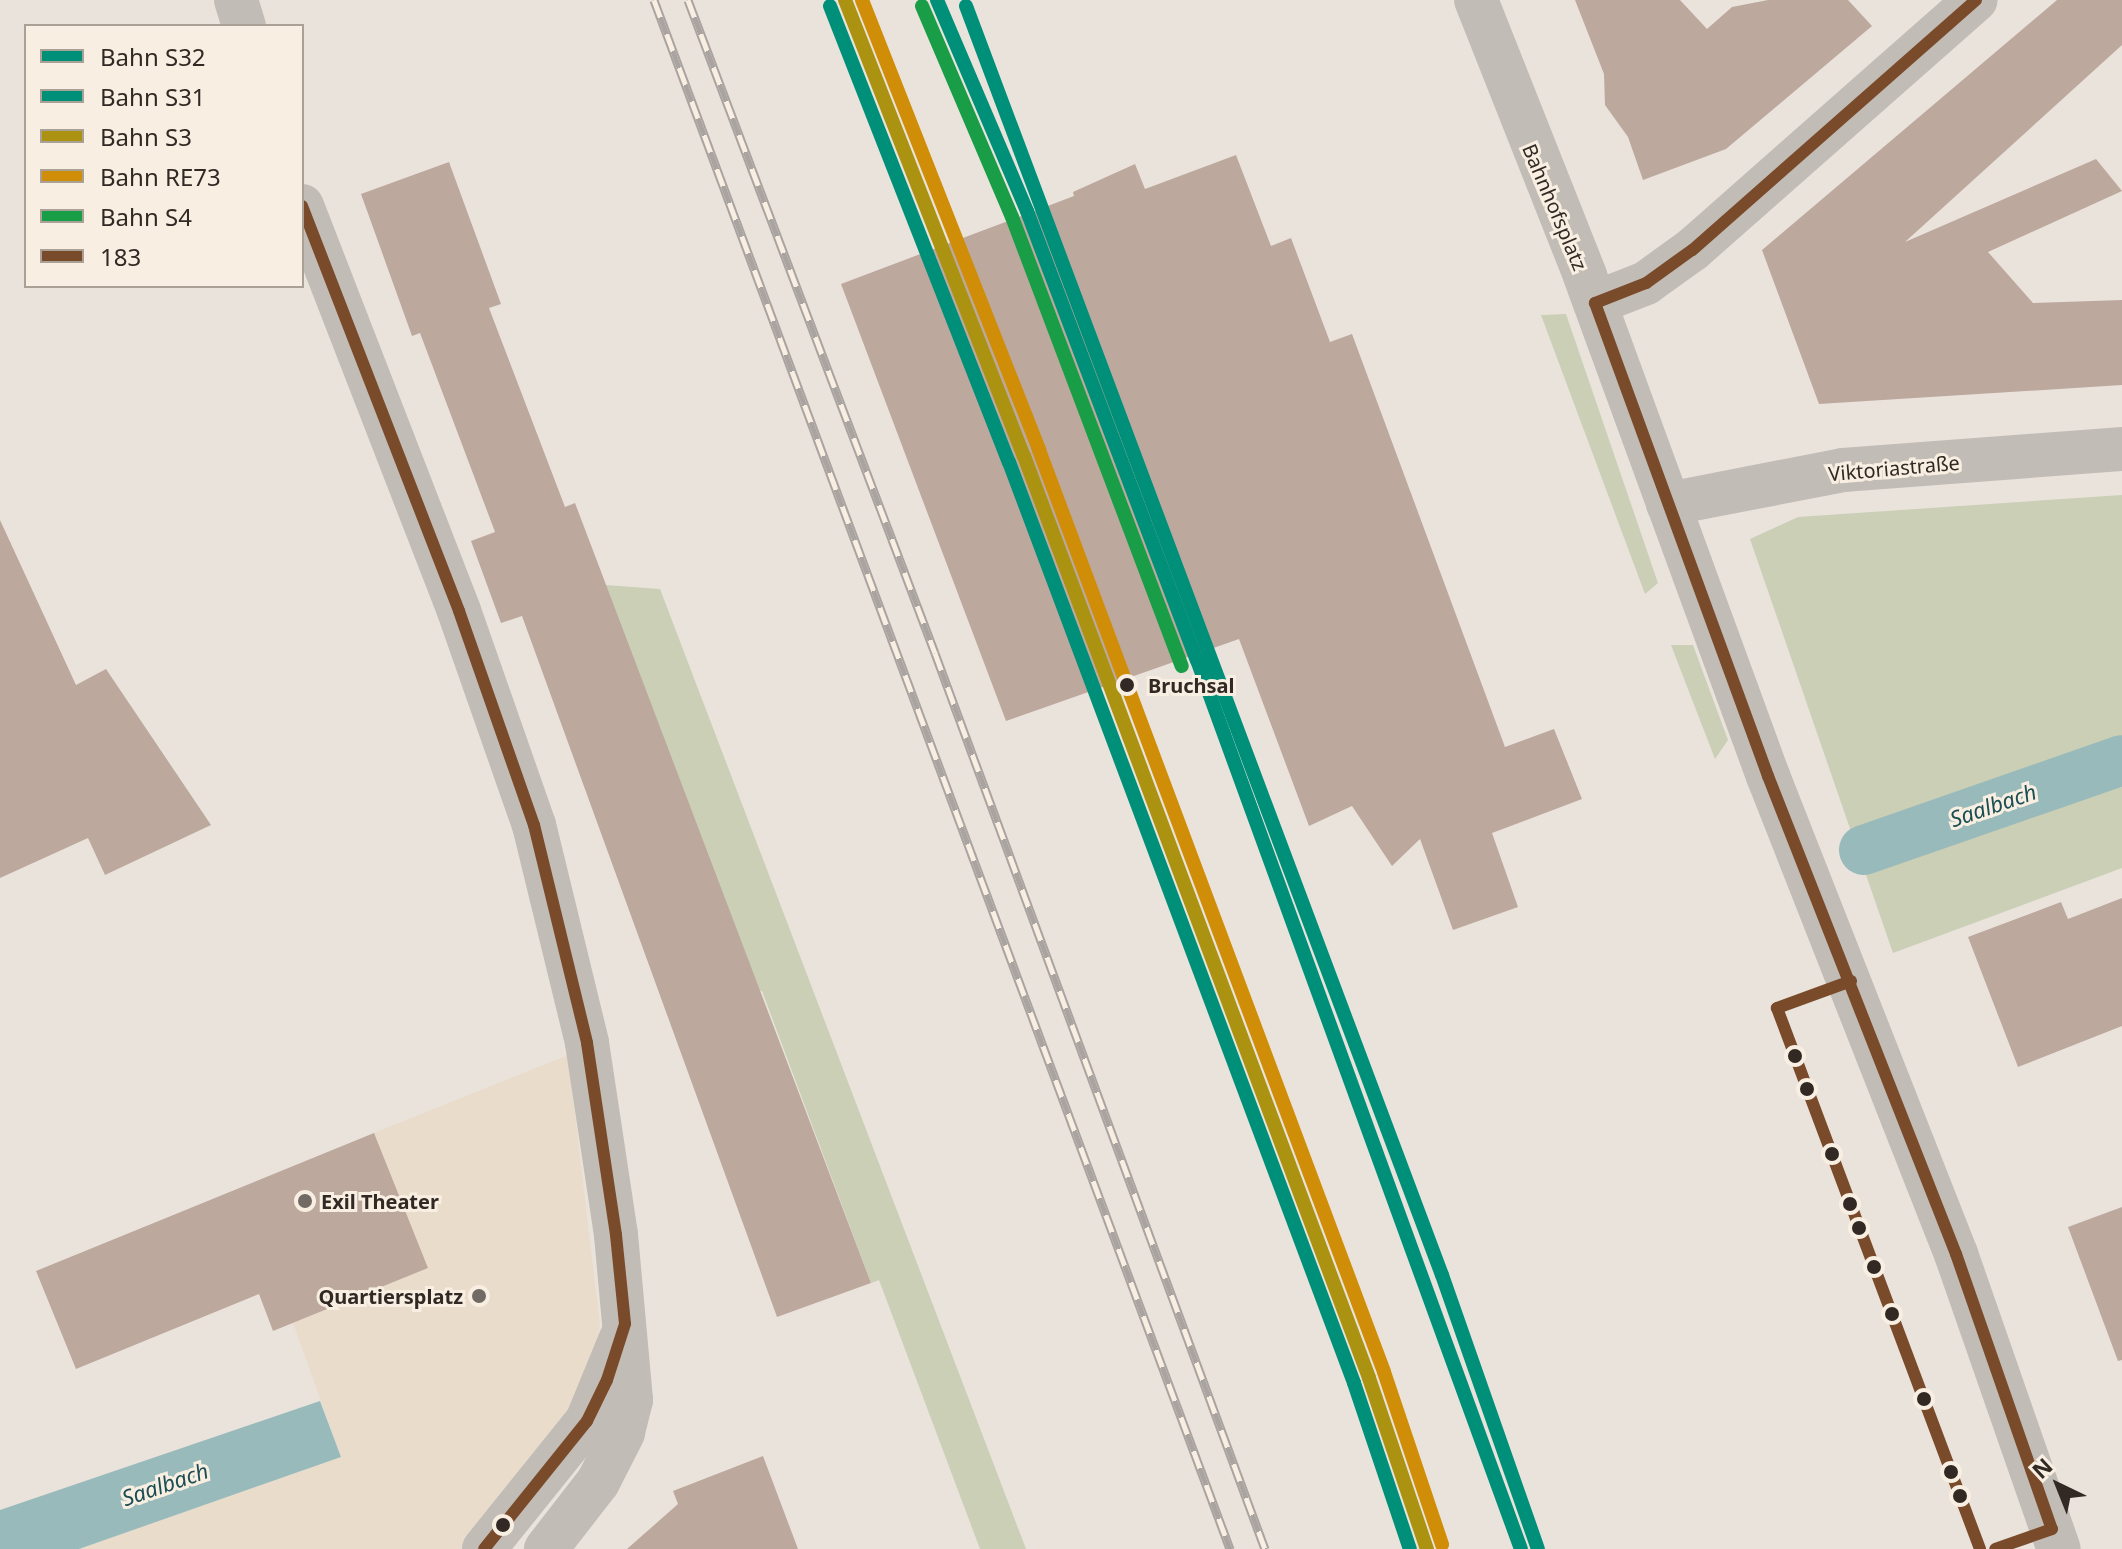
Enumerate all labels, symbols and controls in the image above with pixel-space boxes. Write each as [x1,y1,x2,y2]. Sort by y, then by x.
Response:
legend [24,24,304,288]
text: Bahn S32 [100,40,206,73]
text: Bahn S31 [100,80,206,113]
text: Bahn S3 [100,120,192,153]
street label: Bahnhofsplatz [1518,140,1592,274]
text: Bahn RE73 [100,160,221,193]
text: Bahn S4 [100,200,192,233]
text: 183 [100,240,141,273]
street label: Viktoriastraße [1827,450,1961,486]
marker: Bruchsal [1113,671,1141,699]
place label: Bruchsal [1148,673,1235,697]
water label: Saalbach [1946,778,2040,832]
unlabelled marker [1787,1048,1803,1064]
unlabelled marker [1799,1081,1815,1097]
unlabelled marker [1824,1146,1840,1162]
place label: Exil Theater [321,1189,439,1213]
marker: Exil Theater [296,1192,314,1210]
unlabelled marker [1842,1196,1858,1212]
unlabelled marker [1851,1220,1867,1236]
unlabelled marker [1866,1259,1882,1275]
place label: Quartiersplatz [319,1284,463,1308]
marker: Quartiersplatz [470,1287,488,1305]
unlabelled marker [1884,1306,1900,1322]
unlabelled marker [1916,1391,1932,1407]
north arrow [2018,1445,2098,1525]
text: N [2025,1450,2058,1485]
water label: Saalbach [118,1457,212,1511]
unlabelled marker [1943,1464,1959,1480]
unlabelled marker [1952,1488,1968,1504]
unlabelled marker [495,1517,511,1533]

